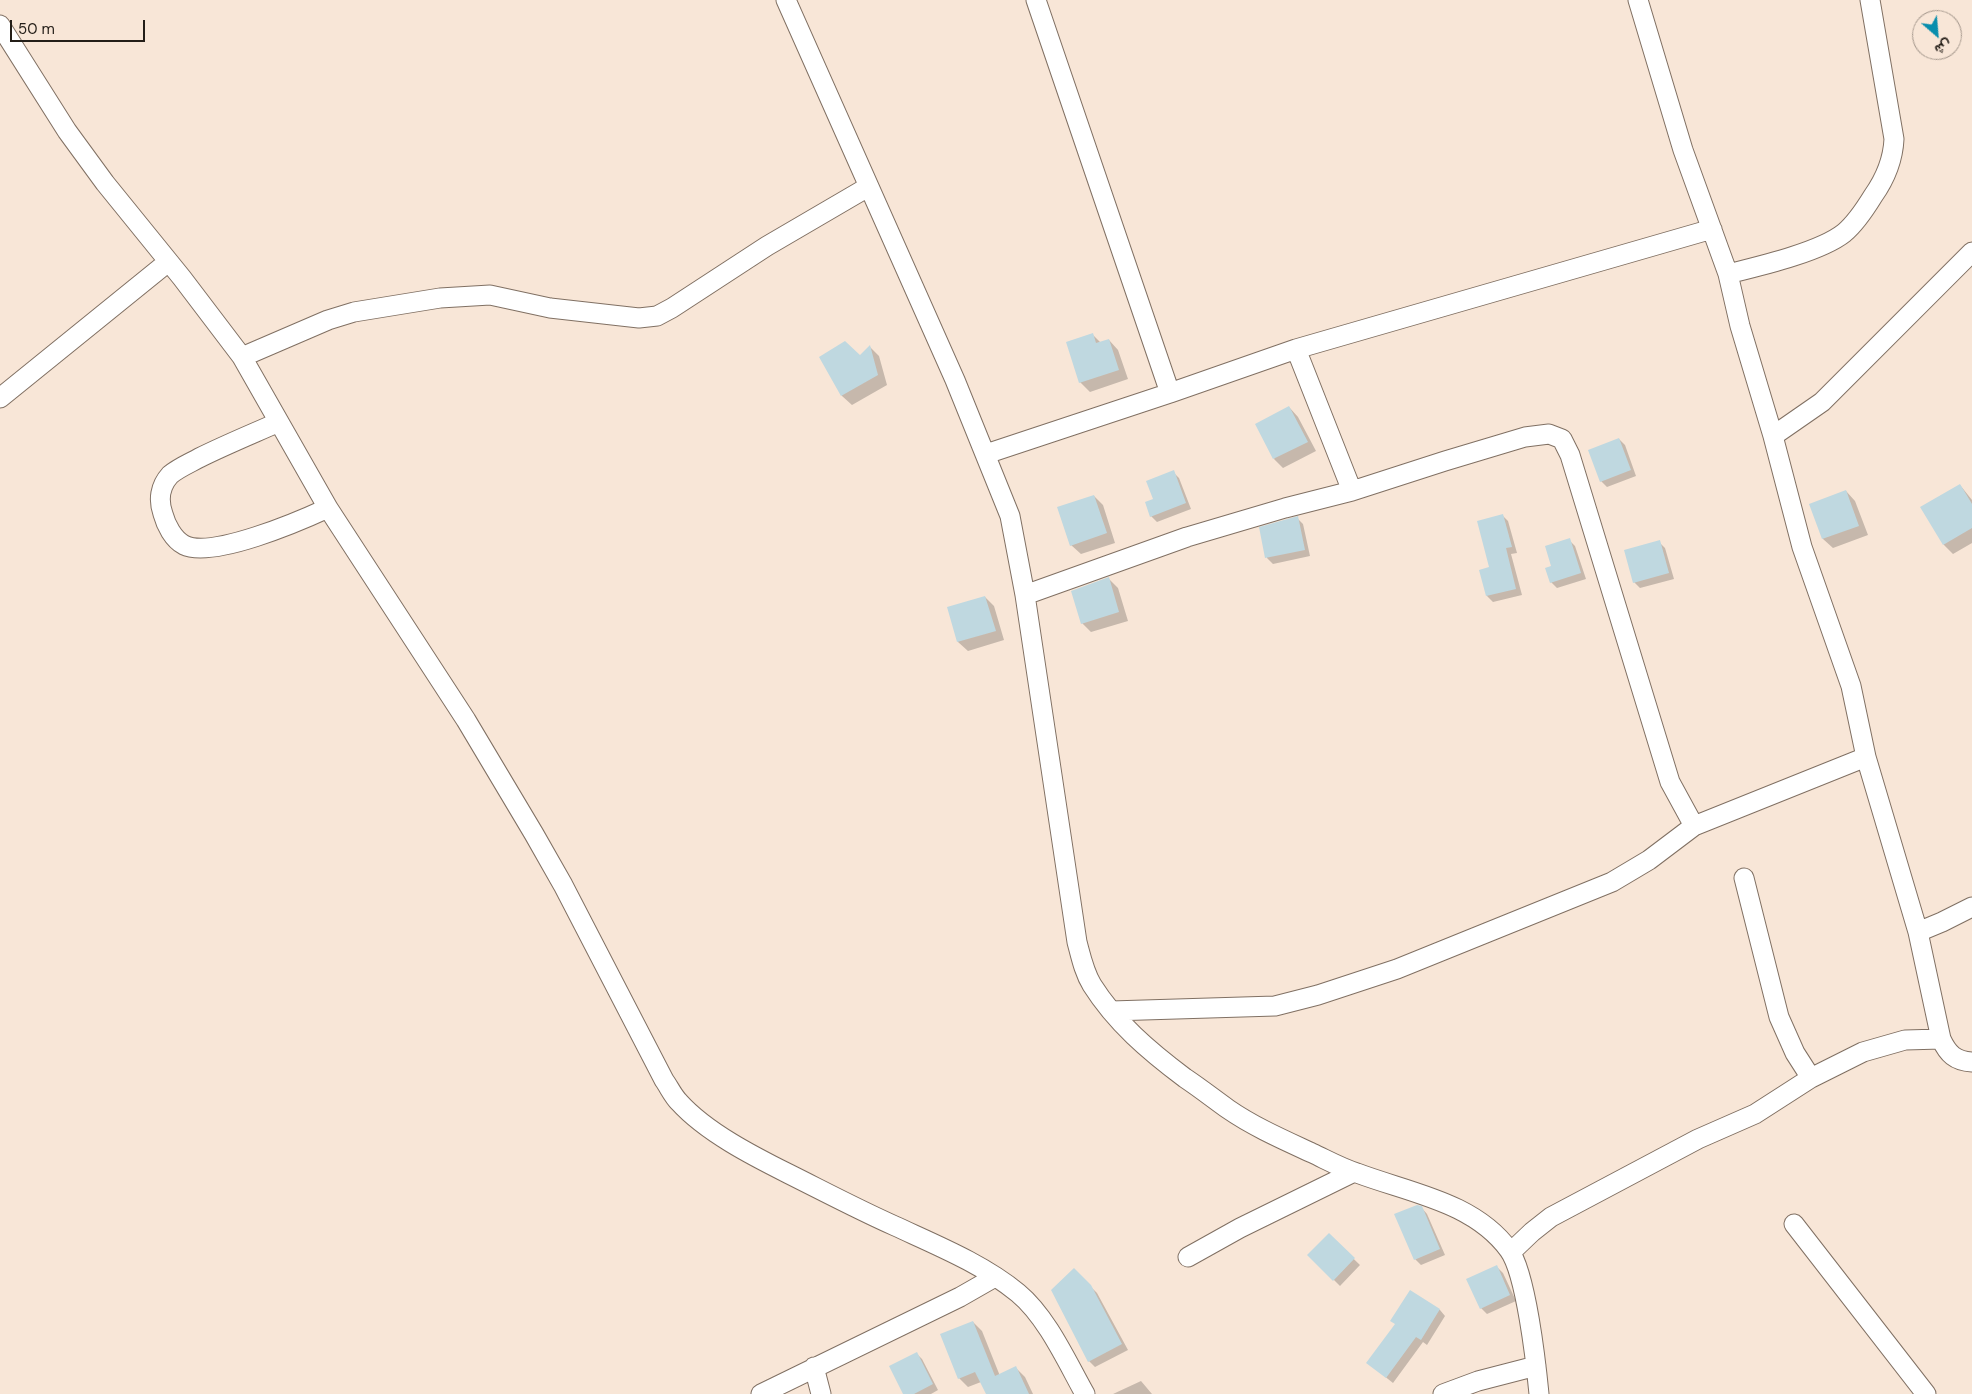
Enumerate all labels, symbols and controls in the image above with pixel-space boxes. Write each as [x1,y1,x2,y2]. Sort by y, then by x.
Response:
scale bar [12,10,148,42]
north arrow [1912,10,1962,60]
text: 50 m [18,19,55,39]
text: ش [1932,36,1955,59]

